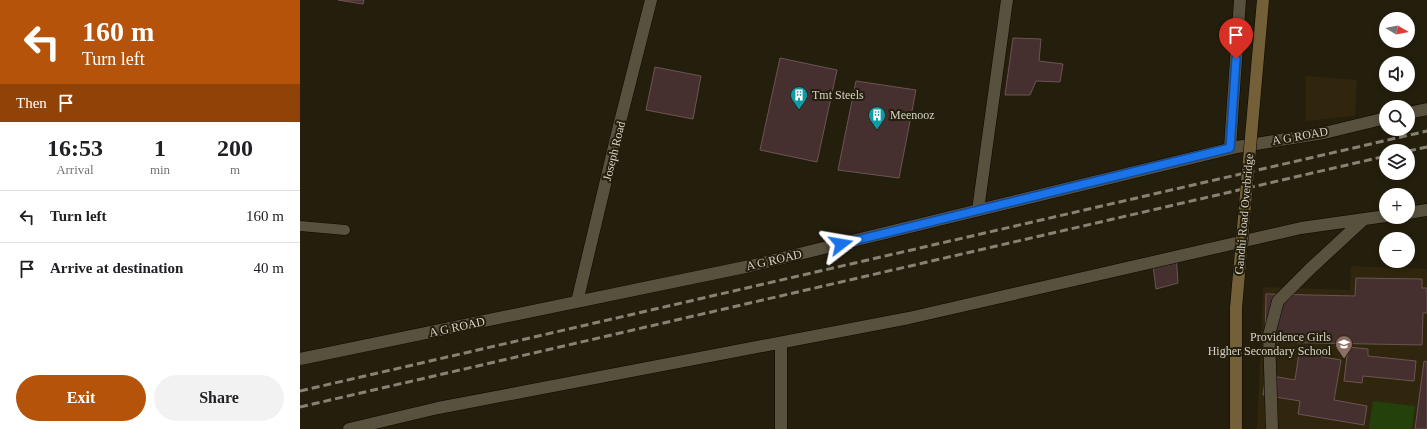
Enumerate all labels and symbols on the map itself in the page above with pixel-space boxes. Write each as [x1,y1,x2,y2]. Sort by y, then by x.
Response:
north arrow [1379,12,1415,48]
pin [1219,18,1253,59]
building icon: Tmt Steels [789,85,809,110]
place label: Tmt Steels [812,88,864,102]
building icon: Meenooz [867,105,887,130]
place label: Meenooz [890,108,935,122]
street label: Joseph Road [600,120,628,182]
street label: A G ROAD [1271,124,1329,148]
street label: Gandhi Road Overbridge [1232,153,1256,275]
position arrow [820,223,862,265]
street label: A G ROAD [745,247,804,273]
street label: A G ROAD [428,314,486,340]
place label: Providence Girls Higher Secondary School [1208,330,1332,358]
school or university icon: Providence Girls Higher Secondary School [1334,334,1354,359]

